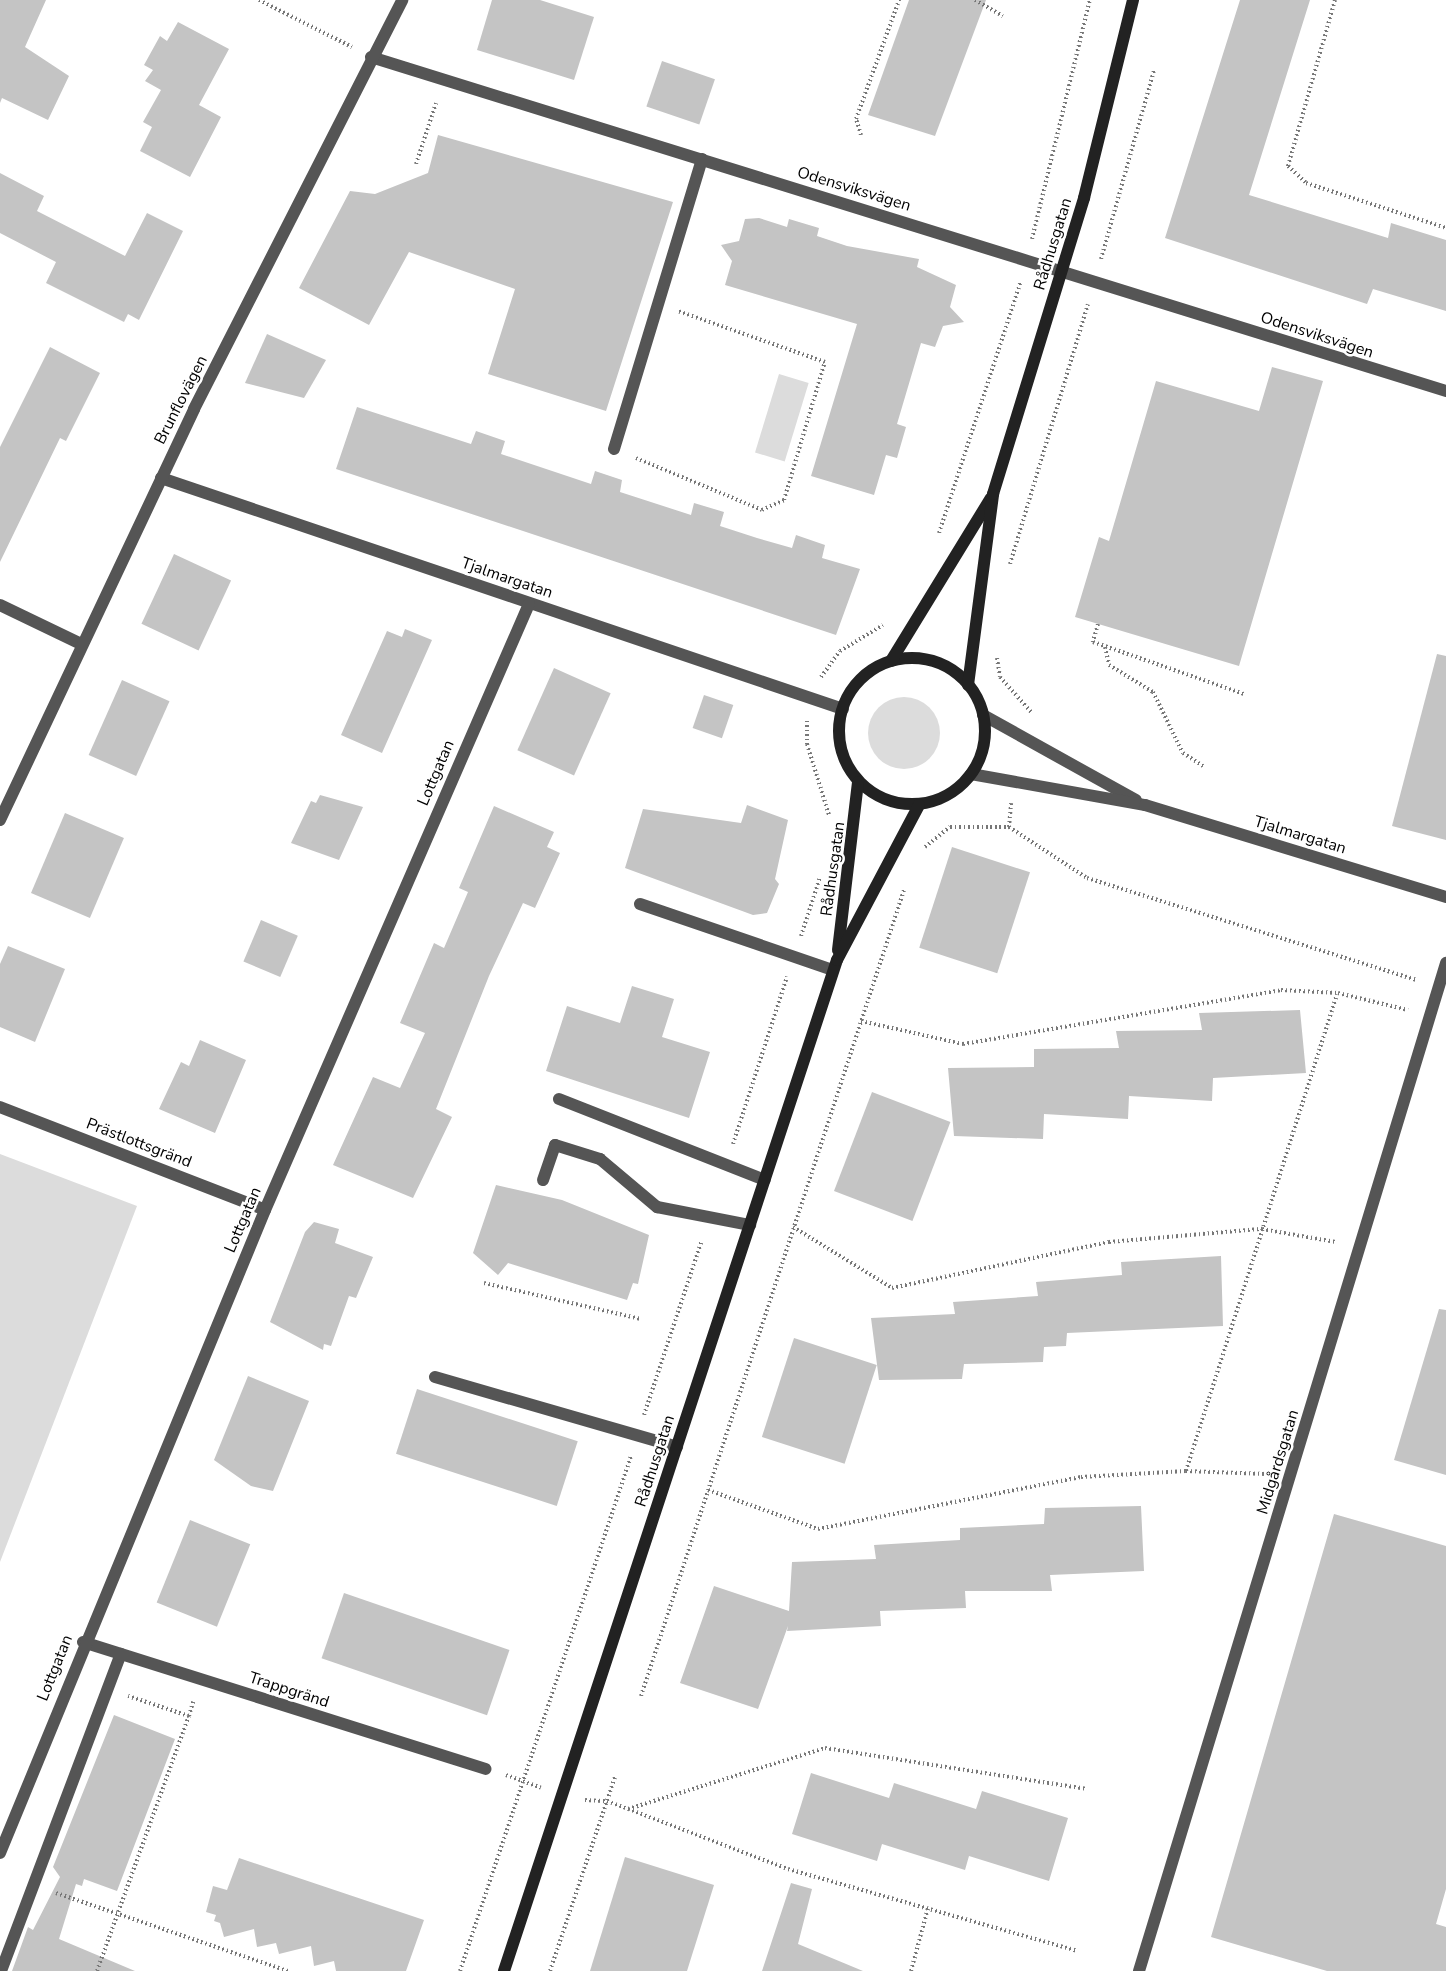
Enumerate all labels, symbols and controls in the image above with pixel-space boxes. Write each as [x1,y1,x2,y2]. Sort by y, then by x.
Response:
street label: Odensviksvägen [795,163,913,215]
street label: Rådhusgatan [1030,196,1076,292]
street label: Odensviksvägen [1258,308,1376,362]
street label: Brunflovägen [150,352,212,448]
street label: Tjalmargatan [459,553,555,603]
street label: Lottgatan [414,737,458,809]
street label: Tjalmargatan [1252,812,1348,858]
street label: Rådhusgatan [817,820,849,918]
street label: Prästlottsgränd [84,1114,194,1172]
street label: Lottgatan [221,1184,265,1256]
street label: Midgårdsgatan [1253,1407,1303,1517]
street label: Rådhusgatan [631,1413,679,1509]
street label: Lottgatan [33,1632,77,1704]
street label: Trappgränd [247,1668,331,1712]

